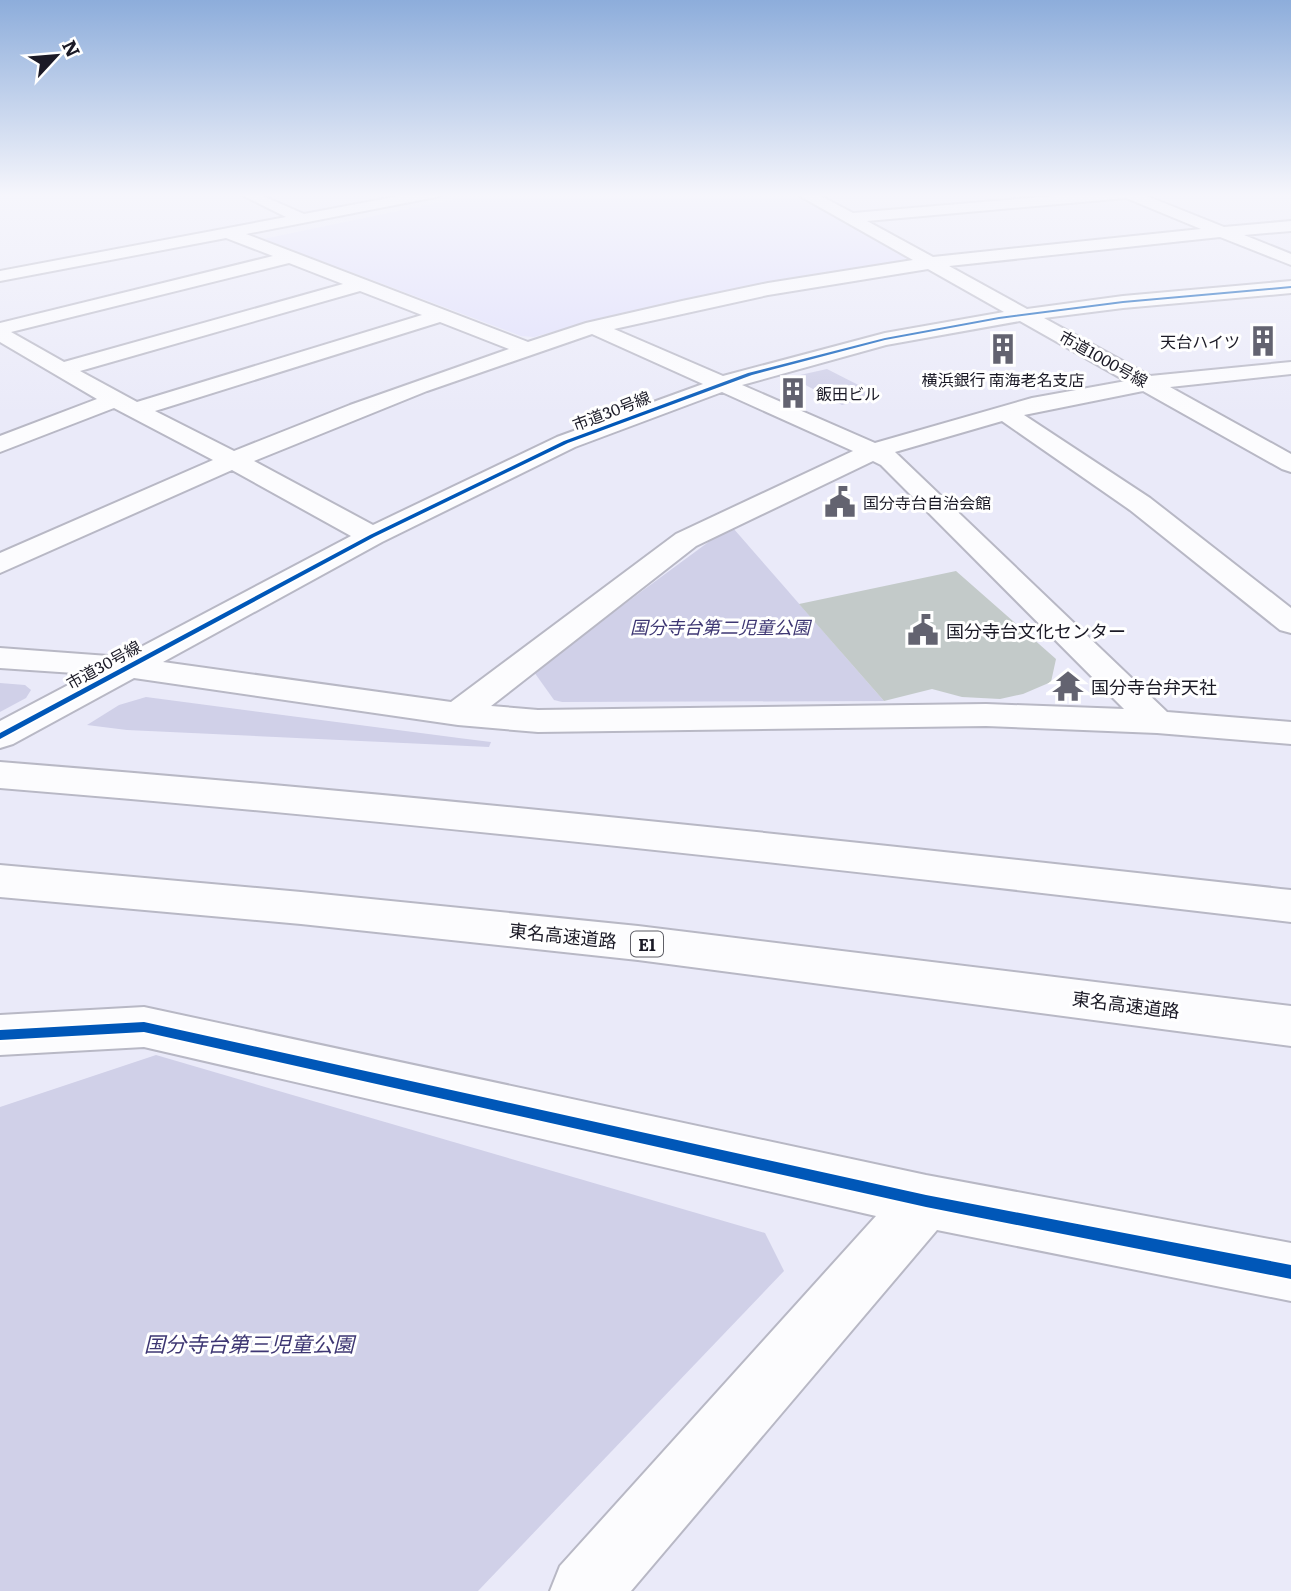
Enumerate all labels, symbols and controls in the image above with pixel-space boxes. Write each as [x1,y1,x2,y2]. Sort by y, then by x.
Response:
north arrow [21,21,91,91]
text: N [56,35,88,61]
street label: 市道1000号線 [1055,324,1153,392]
building icon: 天台ハイツ [1246,324,1280,358]
place label: 天台ハイツ [1160,329,1240,353]
building icon: 横浜銀行 南海老名支店 [986,332,1020,366]
place label: 横浜銀行 南海老名支店 [921,367,1085,391]
building icon: 飯田ビル [776,376,810,410]
place label: 飯田ビル [816,381,880,405]
street label: 市道30号線 [568,384,654,436]
public building icon: 国分寺台自治会館 [823,485,857,519]
place label: 国分寺台自治会館 [863,490,991,514]
park label: 国分寺台第二児童公園 [630,613,813,640]
public building icon: 国分寺台文化センター [906,613,940,647]
place label: 国分寺台文化センター [946,617,1126,644]
street label: 市道30号線 [61,634,145,694]
temple icon: 国分寺台弁天社 [1051,669,1085,703]
place label: 国分寺台弁天社 [1091,673,1217,700]
street label: 東名高速道路 [508,916,618,954]
road number: E1 [631,932,663,956]
street label: 東名高速道路 [1071,984,1181,1024]
park label: 国分寺台第三児童公園 [144,1327,357,1358]

